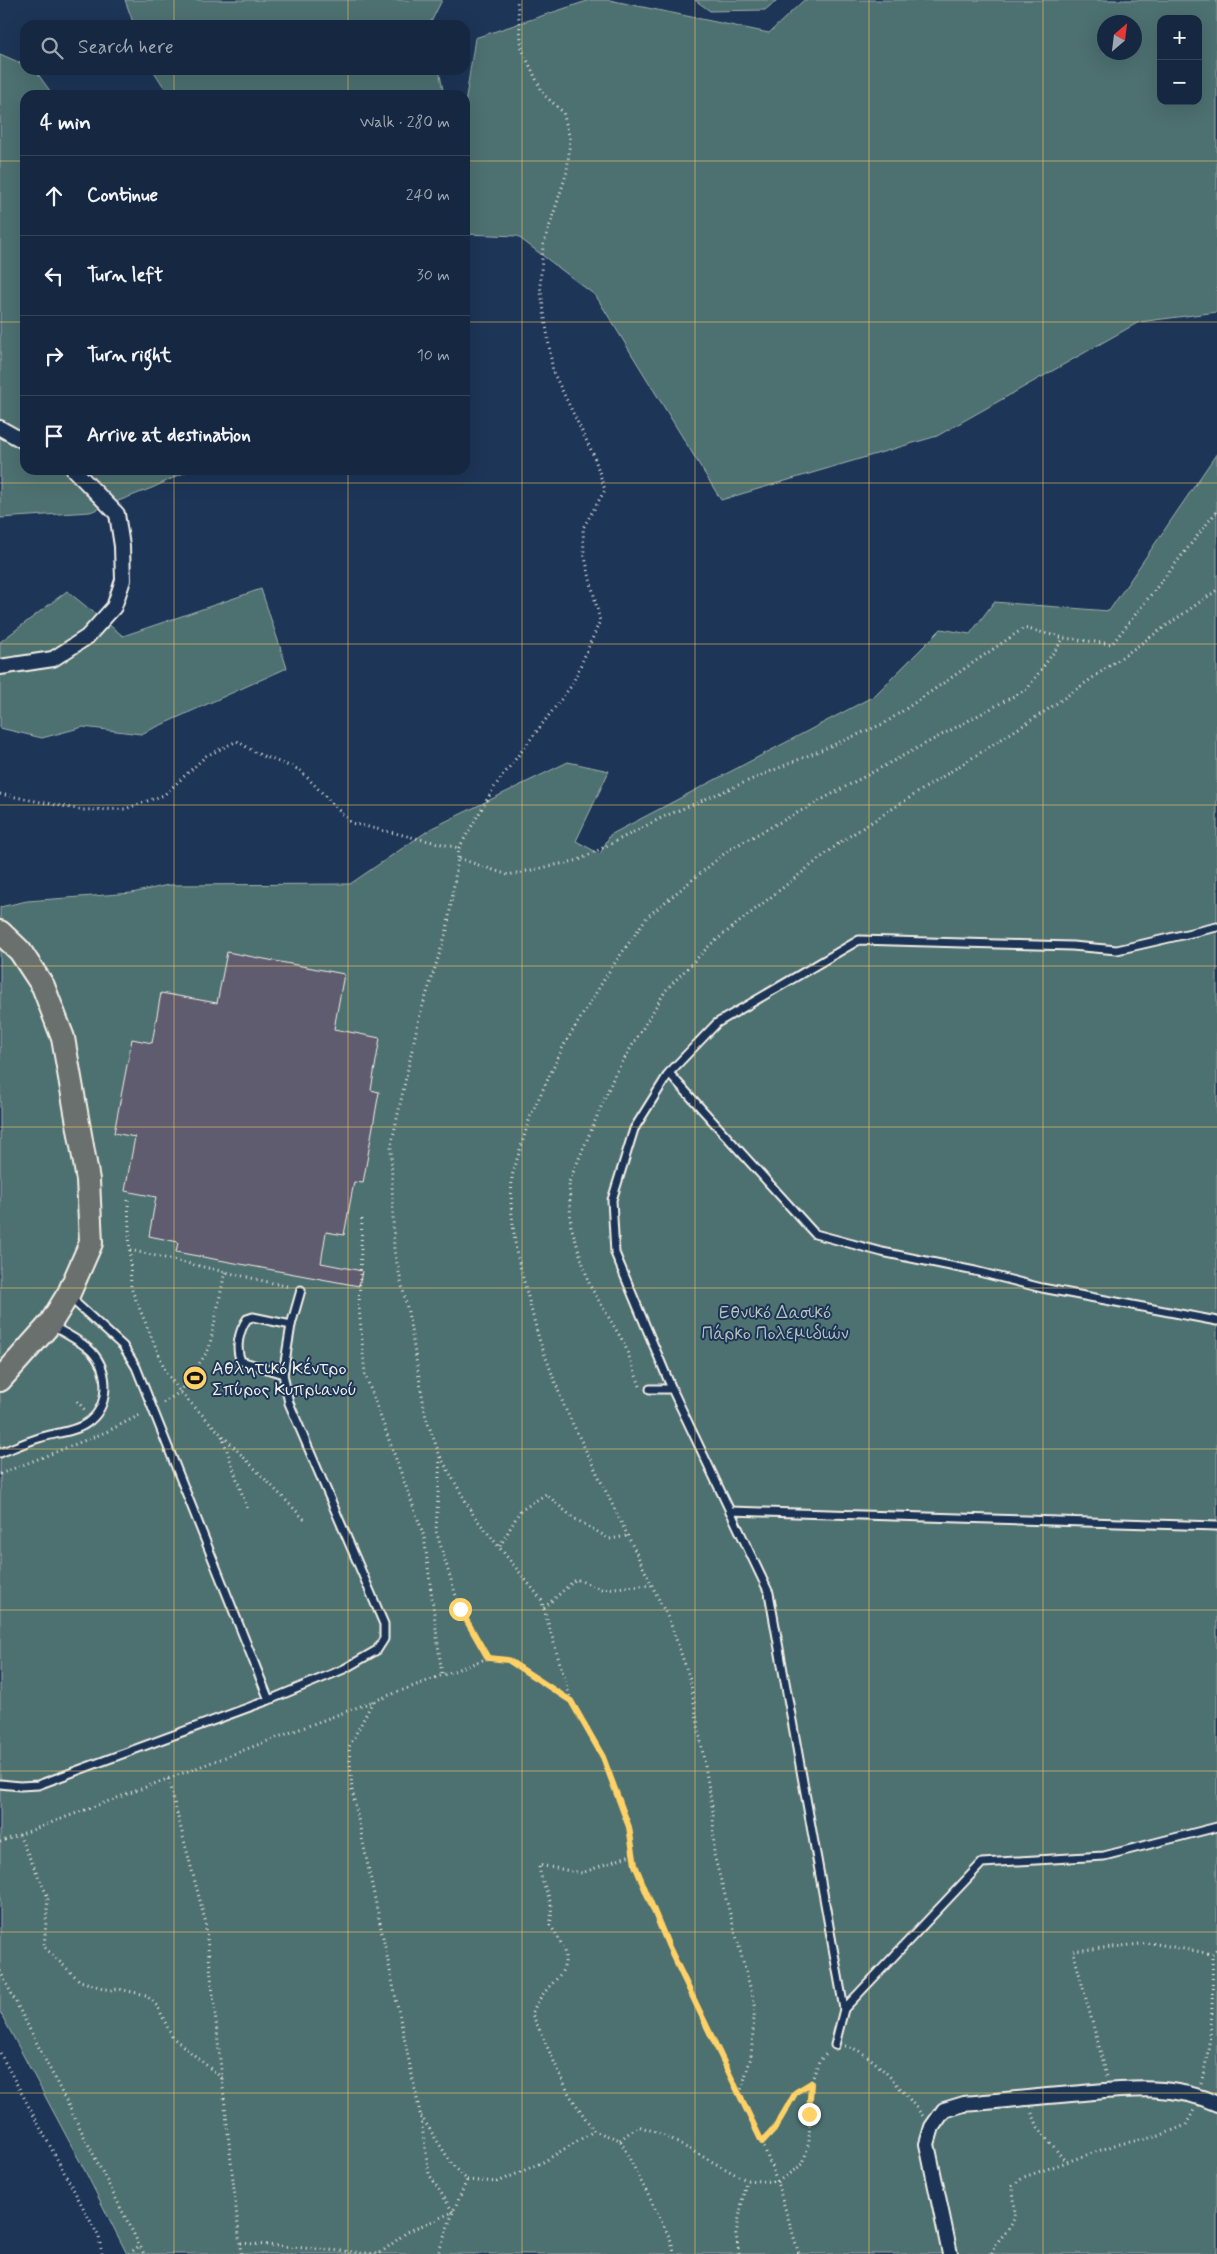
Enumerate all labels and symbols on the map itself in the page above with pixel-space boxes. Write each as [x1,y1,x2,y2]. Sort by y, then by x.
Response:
north arrow [1097,15,1142,60]
park label: Εθνικό Δασικό Πάρκο Πολεμιδιών [701,1301,849,1346]
place label: Αθλητικό Κέντρο Σπύρος Κυπριανού [212,1356,357,1402]
sports icon: Αθλητικό Κέντρο Σπύρος Κυπριανού [182,1365,208,1391]
route start [449,1598,472,1621]
route end [798,2103,821,2126]

